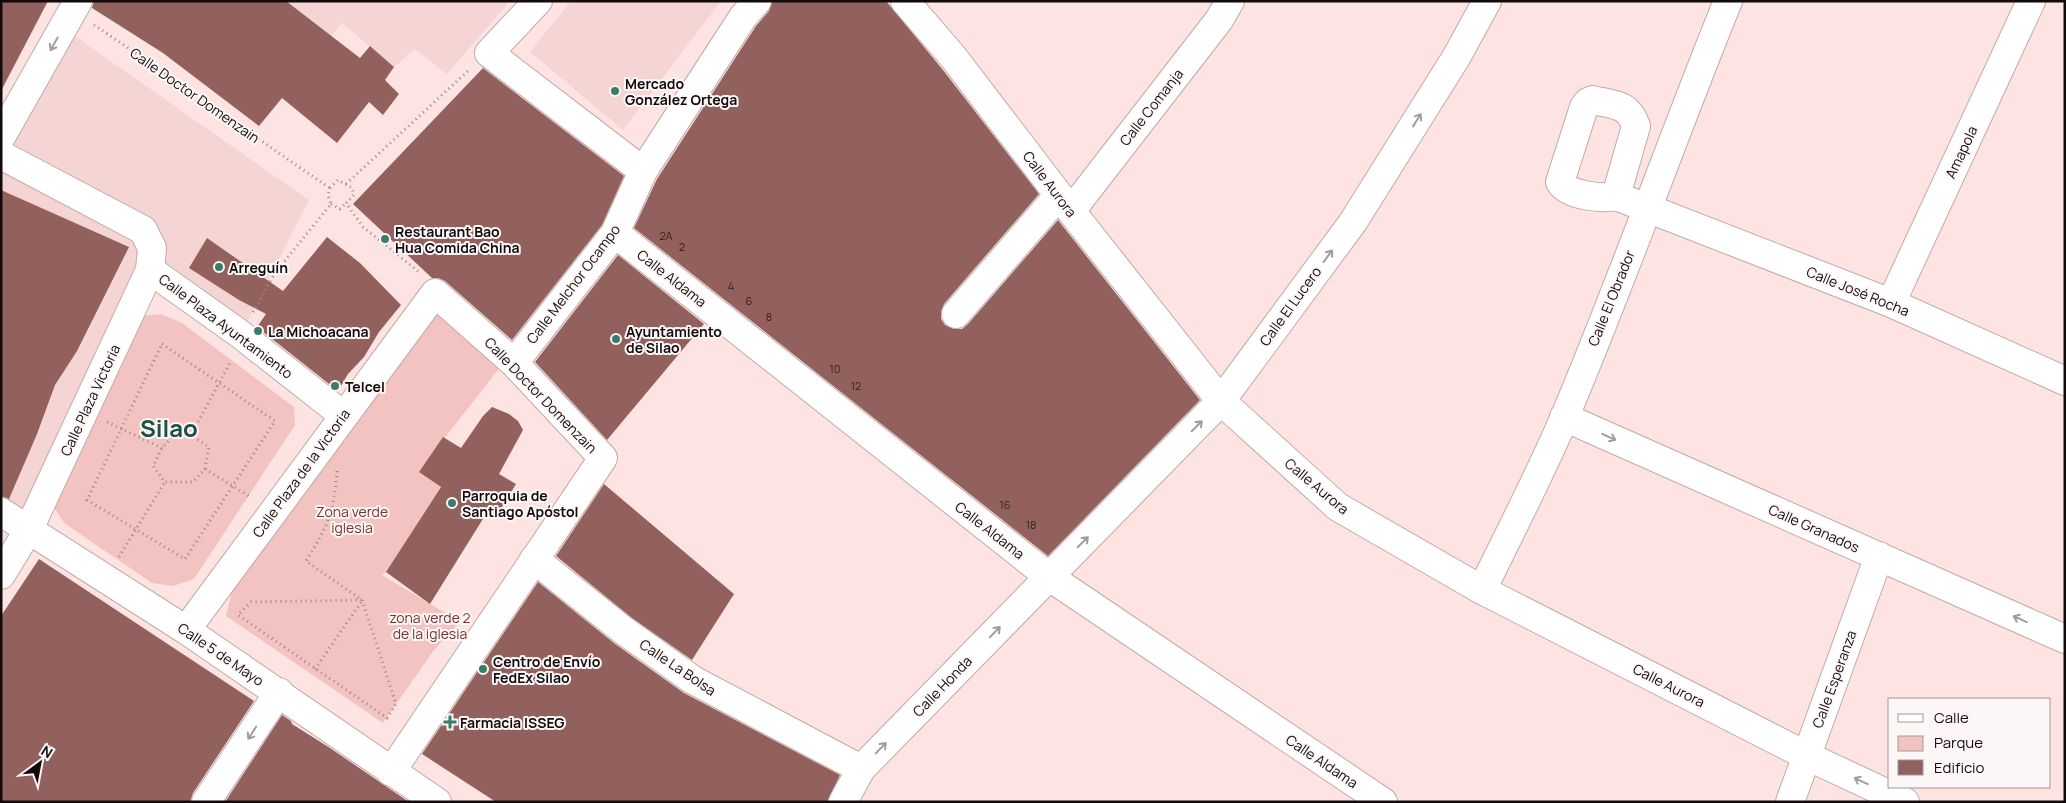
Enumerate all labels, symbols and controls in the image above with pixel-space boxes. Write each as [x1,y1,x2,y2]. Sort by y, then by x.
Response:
one-way arrow [48,36,58,50]
street label: Calle Doctor Domenzain [126,43,264,147]
street label: Calle Comanja [1115,65,1187,149]
place label: Mercado González Ortega [625,74,737,109]
marker: Mercado González Ortega [609,85,621,97]
one-way arrow [1412,113,1422,127]
street label: Amapola [1941,123,1981,181]
street label: Calle Aurora [1019,147,1081,221]
street label: Calle Melchor Ocampo [522,220,624,348]
place label: Restaurant Bao Hua Comida China [395,222,520,257]
house number: 2A [659,228,673,243]
marker: Restaurant Bao Hua Comida China [379,233,391,245]
house number: 2 [679,239,685,254]
street label: Calle Aldama [633,245,711,311]
street label: Calle El Obrador [1583,247,1639,349]
one-way arrow [1322,250,1333,263]
place label: Arreguín [229,258,288,277]
marker: Arreguín [213,261,225,273]
street label: Calle El Lucero [1255,262,1325,350]
street label: Calle José Rocha [1804,262,1912,320]
street label: Calle Plaza Ayuntamiento [155,269,297,383]
house number: 4 [728,278,734,293]
house number: 6 [746,293,753,308]
house number: 8 [766,309,772,324]
place label: La Michoacana [268,322,369,341]
place label: Ayuntamiento de Silao [626,322,722,357]
marker: La Michoacana [252,325,264,337]
street label: Calle Doctor Domenzain [481,333,601,457]
marker: Ayuntamiento de Silao [610,333,622,345]
street label: Calle Plaza Victoria [56,341,124,459]
house number: 10 [829,361,841,376]
place label: Telcel [345,377,385,396]
house number: 12 [851,378,861,393]
marker: Telcel [329,380,341,392]
street label: Calle Plaza de la Victoria [248,405,354,541]
district label: Silao [140,411,198,444]
one-way arrow [1191,420,1203,432]
one-way arrow [1601,432,1616,442]
street label: Calle Aurora [1281,454,1353,518]
place label: Parroquia de Santiago Apóstol [462,486,578,521]
marker: Parroquia de Santiago Apóstol [446,497,458,509]
street label: Calle Aldama [951,497,1029,563]
house number: 16 [999,497,1011,512]
street label: Calle Granados [1766,499,1862,557]
park label: Zona verde iglesia [316,502,388,537]
house number: 18 [1026,517,1036,532]
one-way arrow [1077,536,1089,548]
park label: zona verde 2 de la iglesia [389,608,471,643]
one-way arrow [2013,613,2028,623]
street label: Calle 5 de Mayo [174,618,268,690]
one-way arrow [989,625,1001,638]
street label: Calle Esperanza [1808,627,1860,731]
street label: Calle La Bolsa [636,634,720,700]
place label: Centro de Envío FedEx Silao [493,652,601,687]
street label: Calle Honda [908,652,976,720]
street label: Calle Aurora [1630,659,1708,711]
marker: Centro de Envío FedEx Silao [477,663,489,675]
legend [1888,698,2051,788]
text: Calle [1934,707,1969,728]
place label: Farmacia ISSEG [460,713,565,732]
marker: Farmacia ISSEG [444,716,456,728]
one-way arrow [247,725,257,739]
street label: Calle Aldama [1282,730,1362,792]
text: Parque [1934,732,1983,753]
north arrow [15,738,65,788]
text: N [38,741,56,762]
one-way arrow [875,742,887,754]
text: Edificio [1934,757,1985,778]
one-way arrow [1854,776,1869,785]

